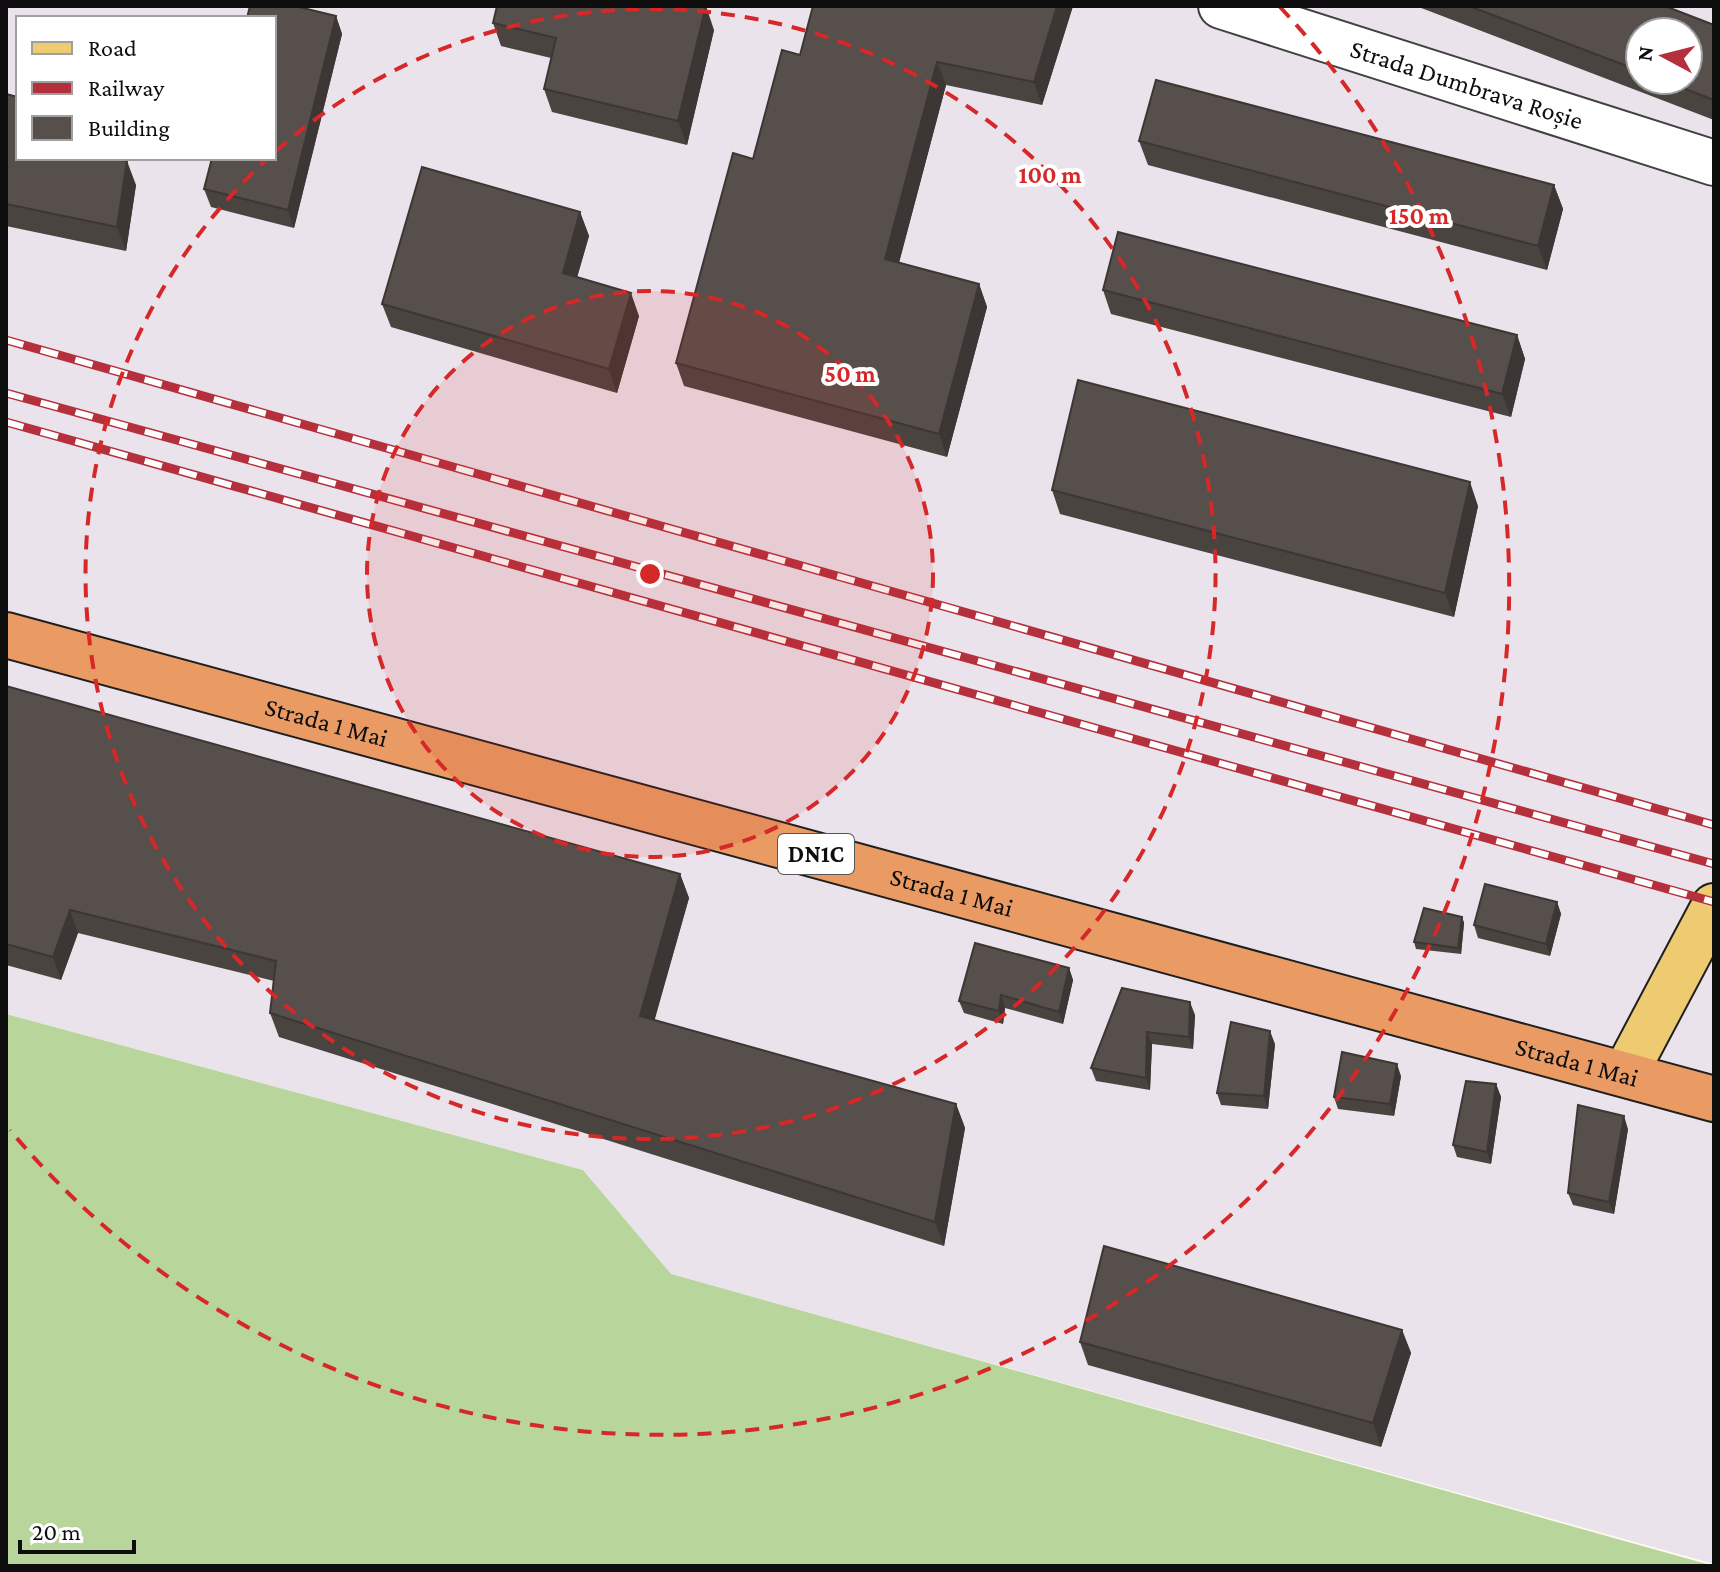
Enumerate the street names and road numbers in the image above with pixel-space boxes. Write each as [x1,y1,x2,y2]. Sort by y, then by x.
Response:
street label: Strada Dumbrava Roșie [1347,34,1587,135]
street label: Strada 1 Mai [262,692,391,753]
road number: DN1C [778,834,854,874]
street label: Strada 1 Mai [887,862,1016,923]
street label: Strada 1 Mai [1512,1032,1642,1093]

